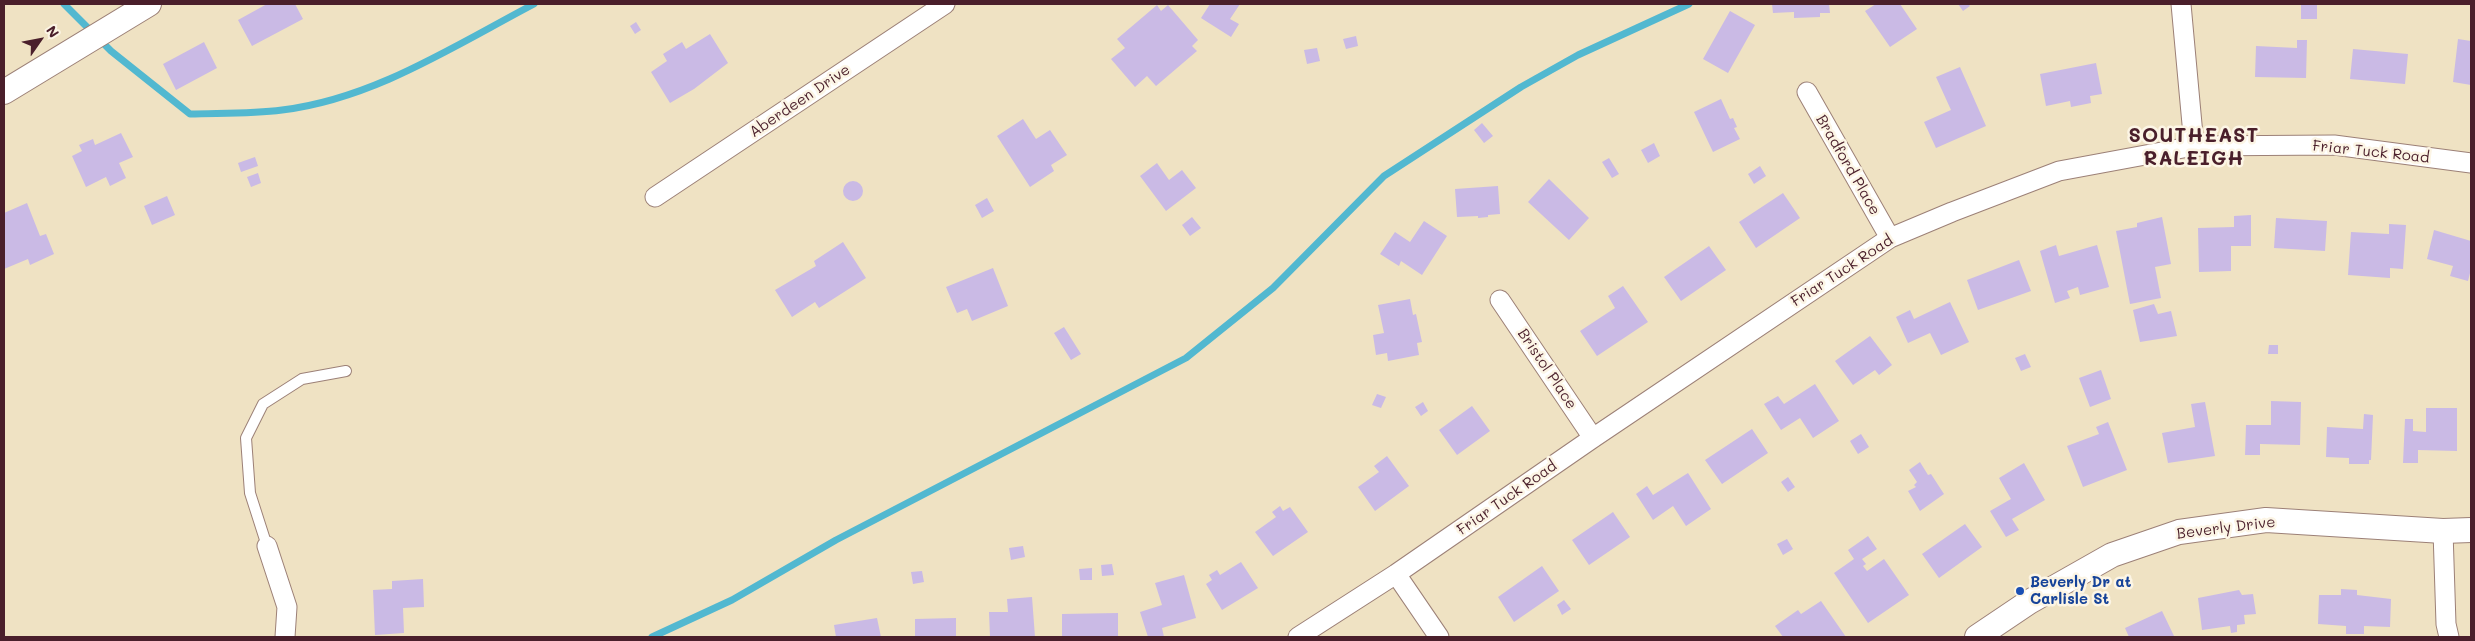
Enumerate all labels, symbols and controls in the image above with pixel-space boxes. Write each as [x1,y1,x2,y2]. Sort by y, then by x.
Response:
north arrow [15,15,65,65]
text: N [42,22,64,41]
street label: Aberdeen Drive [746,61,854,141]
street label: Bradford Place [1812,112,1884,218]
district label: SOUTHEAST RALEIGH [2127,124,2261,171]
street label: Friar Tuck Road [2312,137,2430,167]
street label: Friar Tuck Road [1788,231,1896,311]
street label: Bristol Place [1513,325,1581,413]
street label: Friar Tuck Road [1454,457,1560,539]
street label: Beverly Drive [2176,513,2276,543]
place label: Beverly Dr at Carlisle St [2030,573,2131,608]
marker: Beverly Dr at Carlisle St [2014,585,2026,597]

